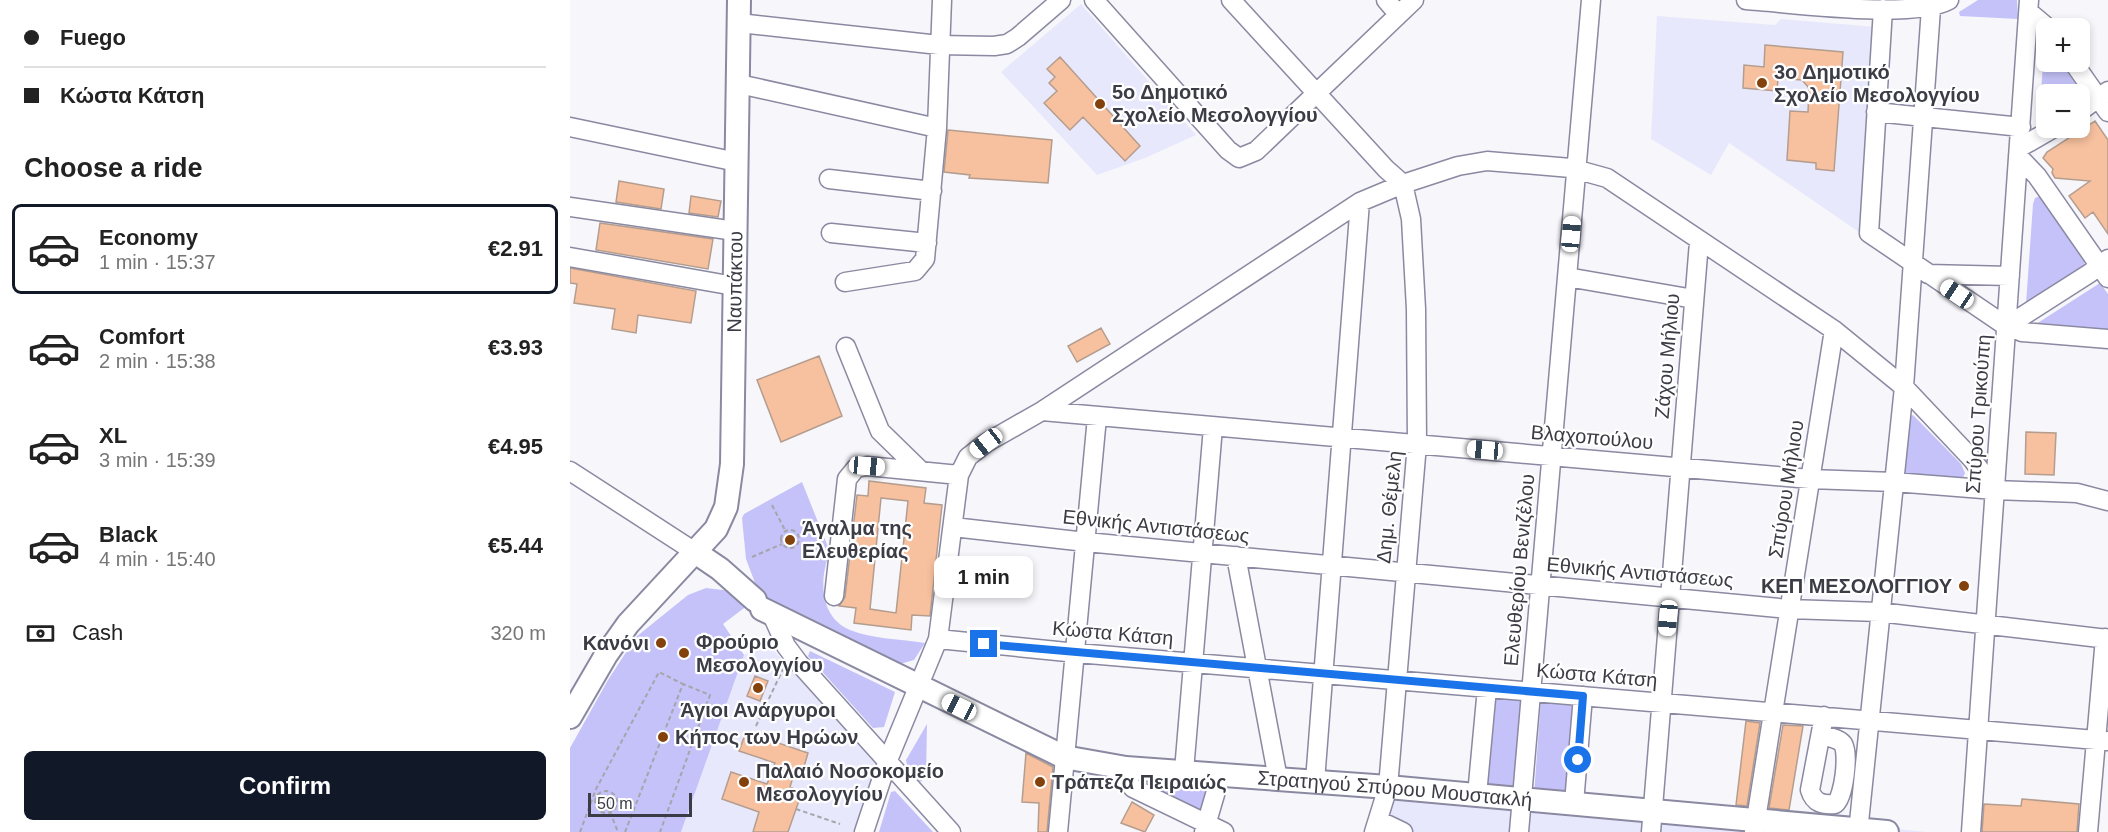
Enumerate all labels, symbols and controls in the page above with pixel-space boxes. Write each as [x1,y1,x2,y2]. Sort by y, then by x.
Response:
map controls [2036,18,2090,138]
button: + [2036,18,2090,72]
text: Fuego [60,25,126,50]
place label: 3ο Δημοτικό Σχολείο Μεσολογγίου [1774,61,1980,106]
marker: 3ο Δημοτικό Σχολείο Μεσολογγίου [1755,76,1769,90]
place label: 5ο Δημοτικό Σχολείο Μεσολογγίου [1112,81,1318,126]
text: Κώστα Κάτση [60,83,204,108]
button: − [2036,84,2090,138]
marker: 5ο Δημοτικό Σχολείο Μεσολογγίου [1093,97,1107,111]
text: Choose a ride [24,153,203,183]
car [1560,215,1582,253]
icon: car [27,222,81,276]
text: Economy [99,225,198,250]
street label: Ναυπάκτου [723,231,747,333]
text: €2.91 [488,236,543,261]
text: 1 min · 15:37 [99,251,216,273]
car [1937,276,1977,312]
street label: Ζάχου Μήλιου [1651,292,1683,420]
icon: car [27,321,81,375]
text: Comfort [99,324,185,349]
street label: Σπύρου Τρικούπη [1961,334,1995,494]
text: €3.93 [488,335,543,360]
text: 2 min · 15:38 [99,350,216,372]
street label: Σπύρου Μήλιου [1764,418,1808,560]
icon: car [27,420,81,474]
street label: Βλαχοπούλου [1530,421,1654,453]
text: XL [99,423,127,448]
car [966,425,1006,461]
text: €4.95 [488,434,543,459]
car [1466,439,1504,461]
text: 3 min · 15:39 [99,449,216,471]
street label: Δημ. Θέμελη [1372,450,1406,564]
car [848,455,886,477]
street label: Ελευθερίου Βενιζέλου [1500,473,1538,667]
street label: Εθνικής Αντιστάσεως [1062,505,1251,547]
place label: Άγαλμα της Ελευθερίας [802,517,912,562]
icon: car [27,519,81,573]
text: Black [99,522,158,547]
text: €5.44 [488,533,543,558]
marker: Άγαλμα της Ελευθερίας [783,533,797,547]
text: 4 min · 15:40 [99,548,216,570]
street label: Εθνικής Αντιστάσεως [1546,553,1735,591]
callout: 1 min [934,557,1034,599]
text: 1 min [957,566,1010,588]
place label: ΚΕΠ ΜΕΣΟΛΟΓΓΙΟΥ [1761,575,1953,597]
marker: ΚΕΠ ΜΕΣΟΛΟΓΓΙΟΥ [1957,579,1971,593]
car [1657,599,1679,637]
icon: cash [24,617,57,650]
street label: Κώστα Κάτση [1051,617,1175,649]
text: Cash [72,620,123,645]
text: 320 m [490,622,546,644]
route end [970,630,997,657]
place label: Φρούριο Μεσολογγίου [696,631,823,676]
place label: Κανόνι [583,632,649,654]
marker: Κανόνι [654,636,668,650]
marker: Φρούριο Μεσολογγίου [677,646,691,660]
street label: Κώστα Κάτση [1535,659,1659,691]
marker: Άγιοι Ανάργυροι [751,681,765,695]
car [939,691,979,723]
place label: Άγιοι Ανάργυροι [680,699,836,721]
place label: Κήπος των Ηρώων [675,726,858,748]
marker: Κήπος των Ηρώων [656,730,670,744]
route start [1564,746,1591,773]
button: Confirm [24,751,546,820]
place label: Παλαιό Νοσοκομείο Μεσολογγίου [756,760,944,805]
street label: Στρατηγού Σπύρου Μουστακλή [1257,767,1533,811]
place label: Τράπεζα Πειραιώς [1052,771,1227,793]
marker: Παλαιό Νοσοκομείο Μεσολογγίου [737,775,751,789]
marker: Τράπεζα Πειραιώς [1033,775,1047,789]
scale bar [588,790,692,818]
text: 50 m [597,795,633,812]

